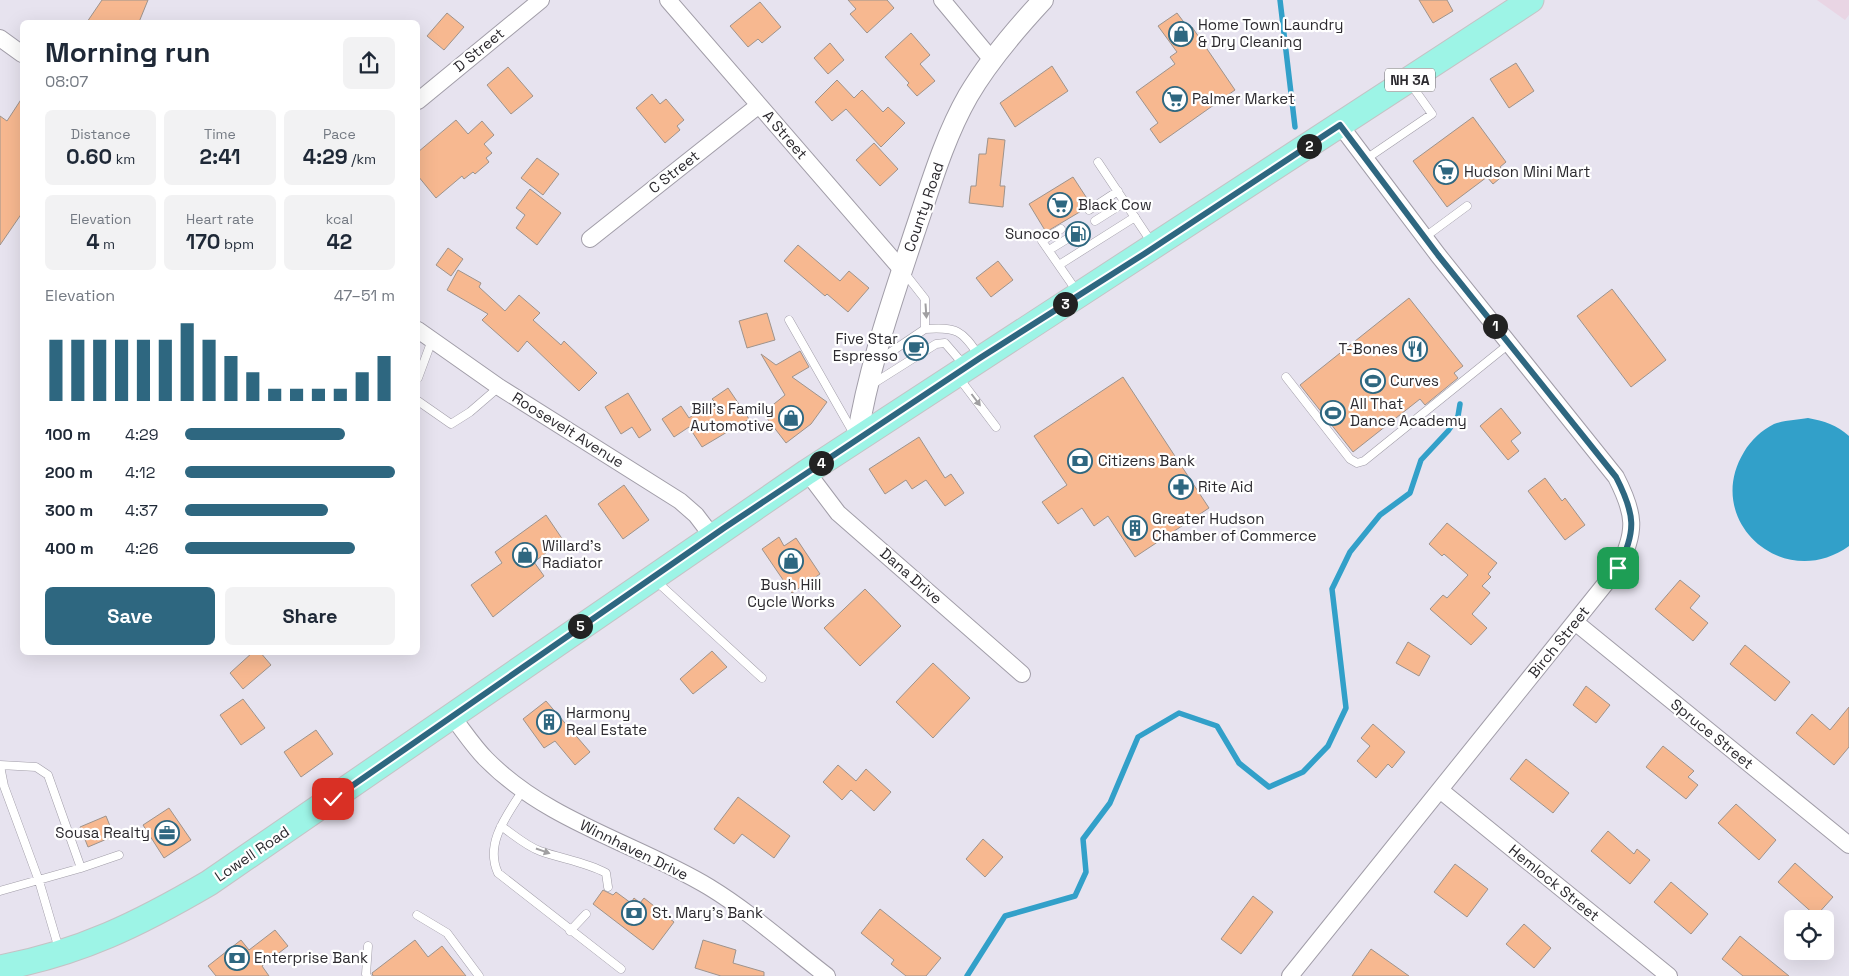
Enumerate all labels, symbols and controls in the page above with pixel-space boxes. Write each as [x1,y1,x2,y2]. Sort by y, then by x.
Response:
place label: Home Town Laundry & Dry Cleaning [1198,15,1343,51]
shop icon: Home Town Laundry & Dry Cleaning [1168,21,1194,47]
street label: D Street [450,23,508,76]
text: Morning run [45,34,210,70]
button: share [343,37,395,89]
road number: NH 3A [1385,68,1435,92]
text: 08:07 [45,71,88,92]
supermarket icon: Palmer Market [1162,86,1188,112]
place label: Palmer Market [1192,89,1295,108]
street label: A Street [759,106,812,163]
text: Distance [71,125,130,143]
text: Time [204,125,236,143]
text: Pace [323,125,356,143]
pin: 2 [1296,134,1322,158]
text: 2 [1305,137,1314,155]
text: 0.60 [66,143,112,170]
text: 2:41 [200,143,240,170]
text: 4:29 [303,143,348,170]
street label: C Street [644,146,703,197]
text: km [112,150,135,168]
text: /km [348,150,376,168]
street label: County Road [899,159,948,254]
supermarket icon: Hudson Mini Mart [1433,159,1459,185]
place label: Hudson Mini Mart [1464,162,1591,181]
supermarket icon: Black Cow [1047,192,1073,218]
place label: Black Cow [1078,195,1152,214]
text: Elevation [70,210,131,228]
text: Heart rate [186,210,254,228]
text: kcal [326,210,353,228]
fuel station icon: Sunoco [1065,221,1091,247]
place label: Sunoco [1005,224,1060,243]
text: 4 [86,228,100,255]
text: 170 [186,228,220,255]
text: 42 [326,228,352,255]
text: m [100,235,115,253]
text: bpm [220,235,254,253]
text: Elevation [45,285,115,306]
text: 47–51 m [334,285,395,306]
pin: 3 [1052,292,1078,316]
text: 3 [1061,295,1070,313]
one-way arrow [922,303,930,319]
pin: 1 [1482,314,1508,338]
text: 1 [1492,317,1499,335]
place label: Five Star Espresso [833,329,898,365]
cafe icon: Five Star Espresso [903,335,929,361]
restaurant icon: T-Bones [1402,336,1428,362]
place label: T-Bones [1338,339,1398,358]
sports icon: Curves [1360,368,1386,394]
place label: Curves [1390,371,1439,390]
street label: Roosevelt Avenue [509,388,628,472]
one-way arrow [971,393,981,407]
place label: All That Dance Academy [1350,394,1467,430]
place label: Bill's Family Automotive [690,399,774,435]
sports icon: All That Dance Academy [1320,400,1346,426]
shop icon: Bill's Family Automotive [778,405,804,431]
text: 100 m [45,424,91,445]
text: 4:29 [125,424,158,445]
bank icon: Citizens Bank [1067,448,1093,474]
pin: 4 [808,450,834,476]
place label: Citizens Bank [1098,451,1195,470]
text: 4 [817,454,826,472]
text: 200 m [45,462,93,483]
text: 4:12 [125,462,155,483]
pharmacy icon: Rite Aid [1168,474,1194,500]
place label: Rite Aid [1198,477,1253,496]
text: 300 m [45,500,93,521]
text: 4:37 [125,500,158,521]
place label: Greater Hudson Chamber of Commerce [1152,509,1317,545]
building icon: Greater Hudson Chamber of Commerce [1122,515,1148,541]
place label: Willard's Radiator [542,536,603,572]
text: 400 m [45,538,94,559]
text: 4:26 [125,538,159,559]
shop icon: Willard's Radiator [512,542,538,568]
street label: Dana Drive [876,543,946,608]
pin [1597,547,1639,589]
shop icon: Bush Hill Cycle Works [778,548,804,574]
icon: arrive [1604,554,1632,582]
place label: Bush Hill Cycle Works [747,575,835,611]
button: Save [45,587,215,645]
button: Share [225,587,395,645]
street label: Birch Street [1524,602,1593,681]
pin: 5 [568,614,592,638]
text: 5 [576,617,585,635]
street label: Spruce Street [1667,694,1758,773]
place label: Harmony Real Estate [566,703,647,739]
building icon: Harmony Real Estate [536,709,562,735]
pin [312,778,354,820]
icon: check [319,785,347,813]
street label: Winnhaven Drive [577,815,692,884]
office icon: Sousa Realty [154,820,180,846]
street label: Lowell Road [211,822,293,886]
place label: Sousa Realty [55,823,150,842]
street label: Hemlock Street [1505,840,1604,925]
one-way arrow [535,848,550,856]
bank icon: St. Mary's Bank [621,900,647,926]
place label: St. Mary's Bank [652,903,763,922]
map controls [1784,910,1834,960]
button: locate [1784,910,1834,960]
bank icon: Enterprise Bank [224,945,250,971]
place label: Enterprise Bank [254,948,368,967]

